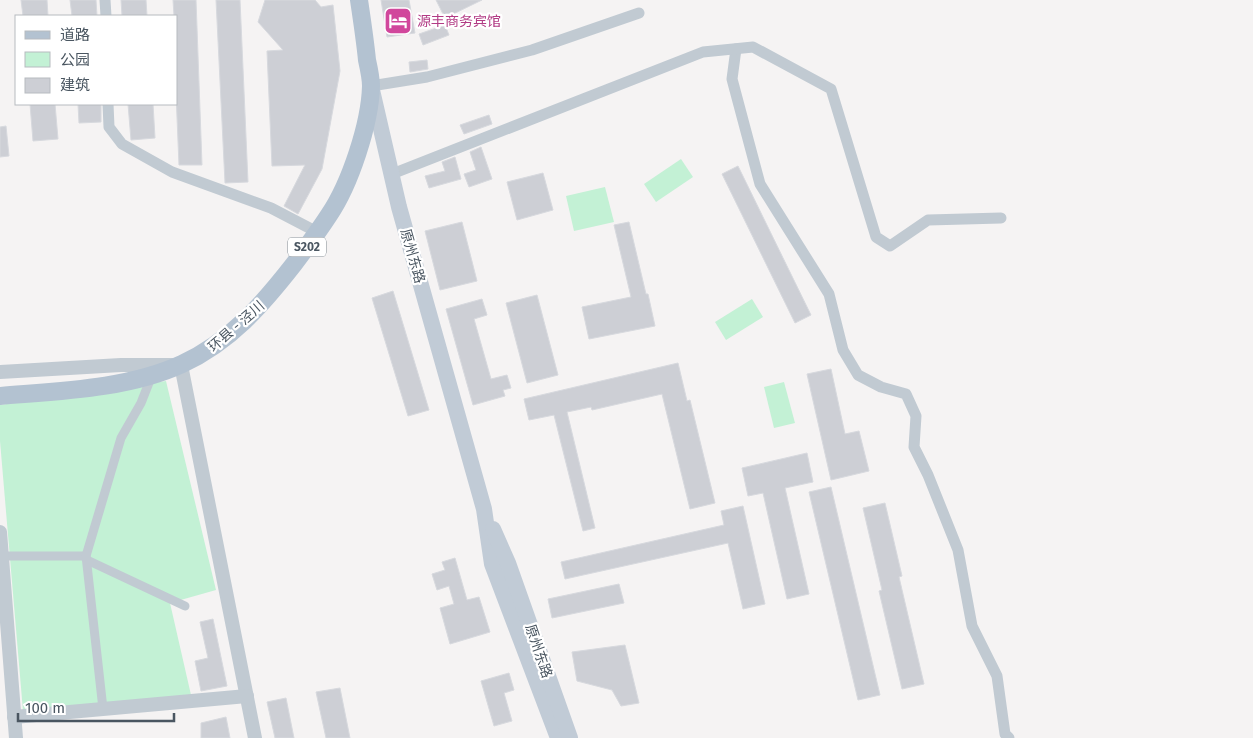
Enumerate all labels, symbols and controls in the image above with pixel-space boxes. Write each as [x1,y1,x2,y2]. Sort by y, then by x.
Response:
hotel icon: 源丰商务宾馆 [383,6,413,36]
place label: 源丰商务宾馆 [417,13,501,30]
legend [15,15,178,105]
text: 道路 [60,26,90,44]
text: 公园 [60,51,90,69]
text: 建筑 [60,76,90,94]
street label: 原州东路 [397,227,428,285]
road number: S202 [288,238,326,256]
street label: 环县 - 泾川 [205,297,268,355]
street label: 原州东路 [521,622,556,680]
scale bar [18,690,174,722]
text: 100 m [25,699,65,717]

